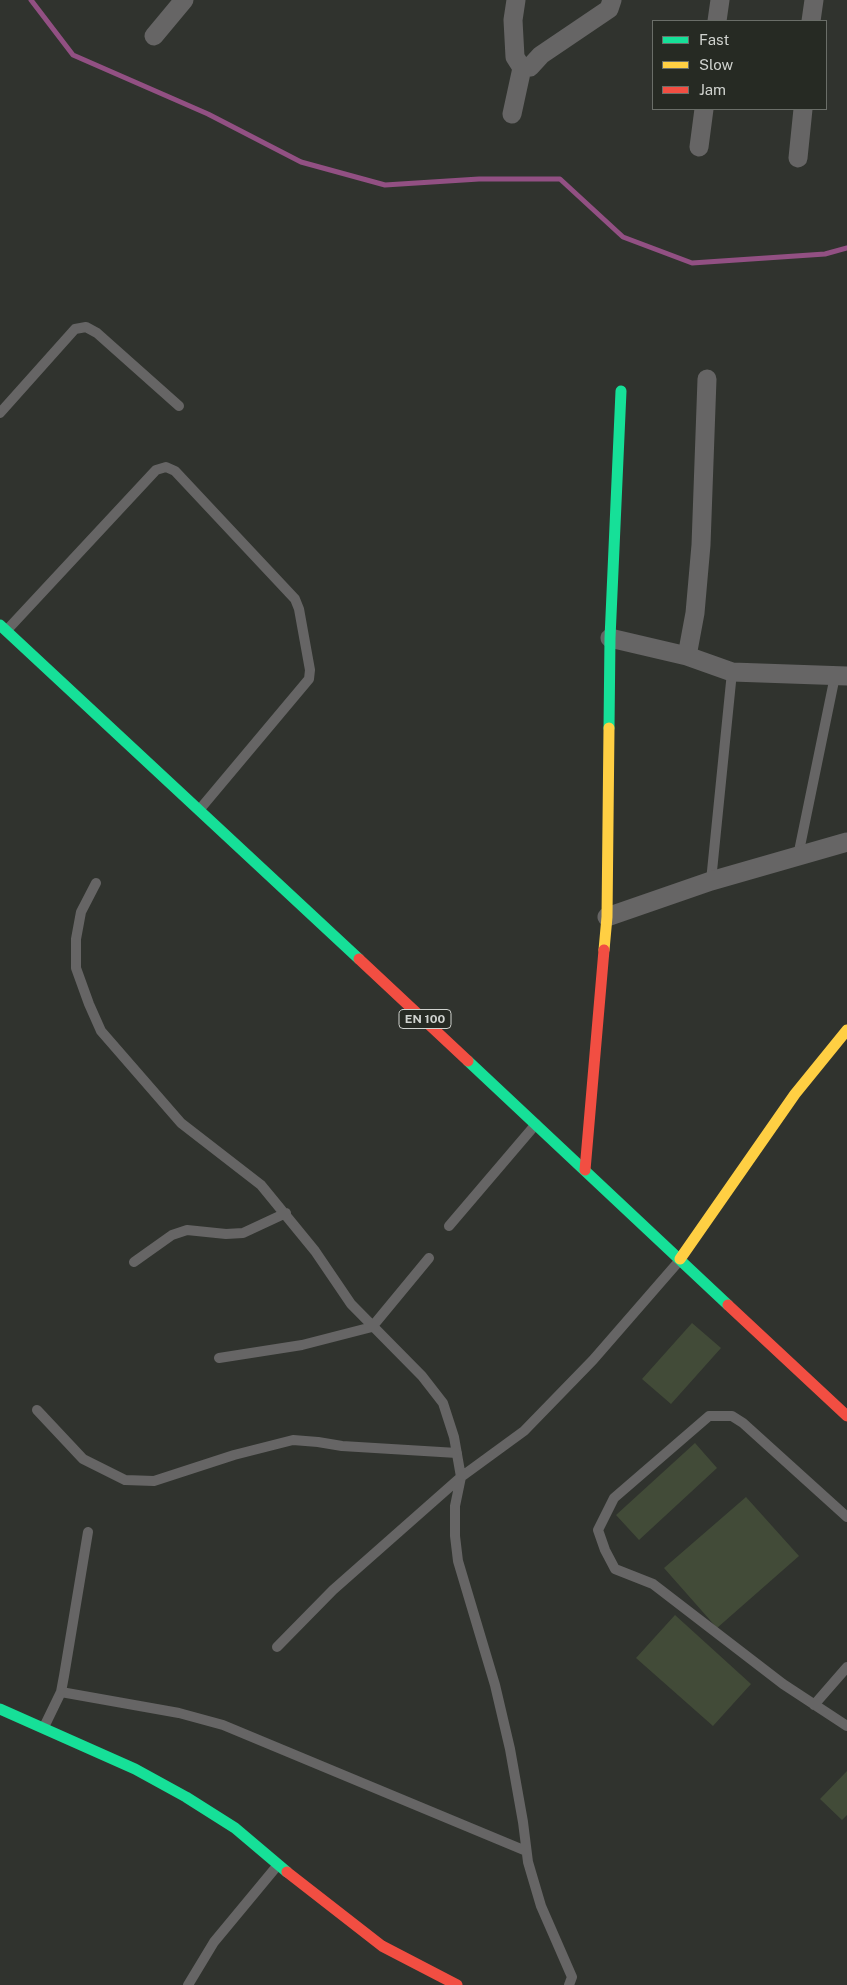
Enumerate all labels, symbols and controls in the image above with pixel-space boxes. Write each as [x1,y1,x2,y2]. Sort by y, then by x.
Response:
legend [652,20,827,110]
text: Fast [699,31,729,48]
text: Slow [699,56,733,73]
text: Jam [699,81,726,98]
road number: EN 100 [399,1010,451,1028]

